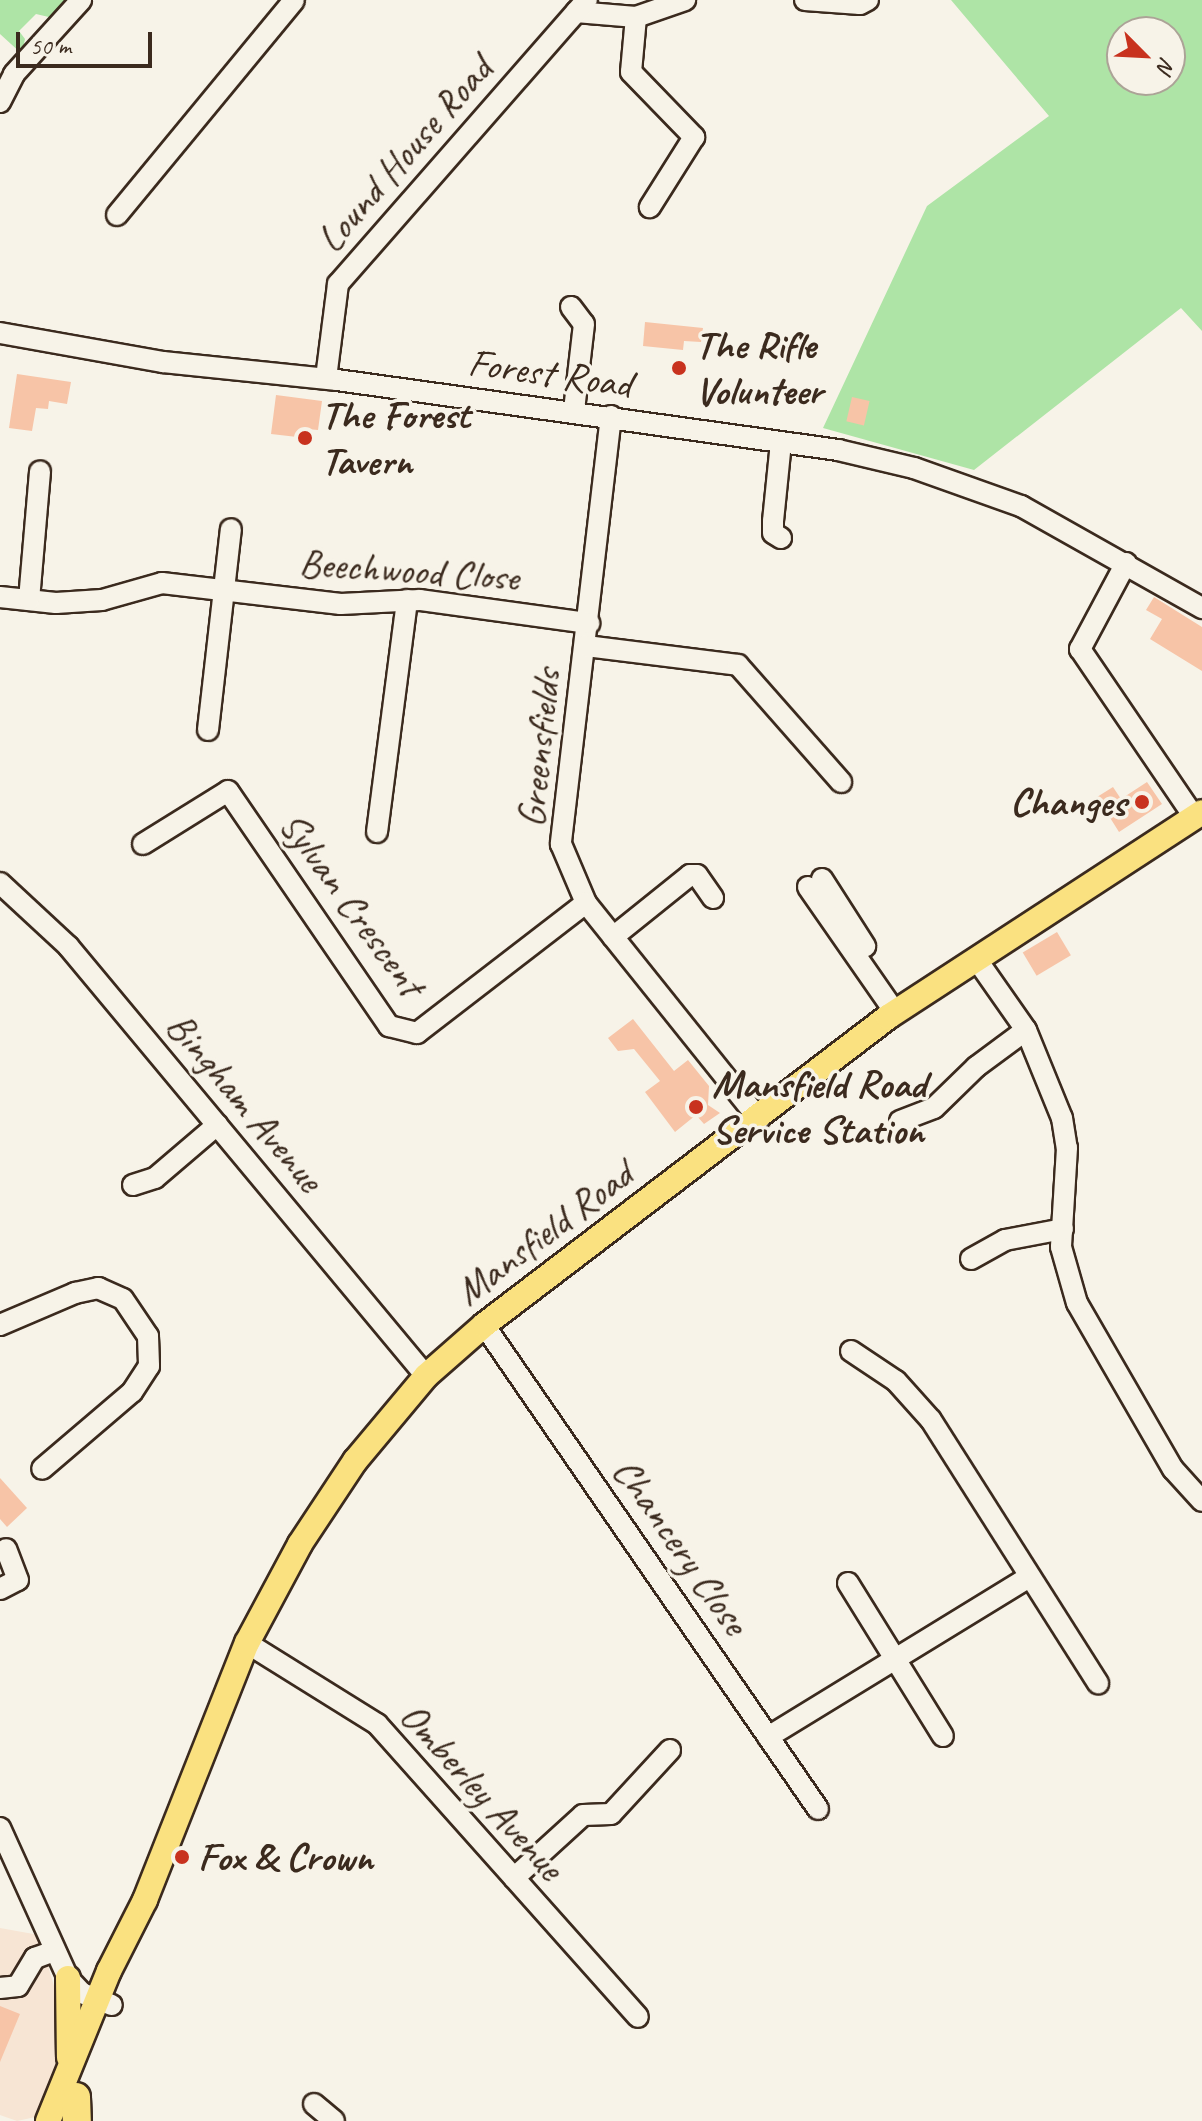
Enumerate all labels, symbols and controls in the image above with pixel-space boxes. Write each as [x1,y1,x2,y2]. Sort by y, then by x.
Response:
scale bar [20,16,156,66]
north arrow [1106,16,1186,96]
text: 50 m [30,31,71,61]
street label: Lound House Road [306,46,502,262]
text: N [1151,53,1182,77]
place label: The Rifle Volunteer [695,321,823,415]
street label: Forest Road [466,338,634,408]
marker: The Rifle Volunteer [670,359,688,377]
place label: The Forest Tavern [321,391,469,485]
marker: The Forest Tavern [296,429,314,447]
street label: Beechwood Close [298,538,520,602]
street label: Greensfields [507,666,571,830]
place label: Changes [1010,778,1126,826]
marker: Changes [1133,793,1151,811]
street label: Sylvan Crescent [269,802,435,1006]
street label: Bingham Avenue [156,1003,334,1201]
place label: Mansfield Road Service Station [712,1060,924,1154]
marker: Mansfield Road Service Station [687,1098,705,1116]
street label: Mansfield Road [446,1151,642,1315]
street label: Chancery Close [603,1448,759,1644]
street label: Omberley Avenue [390,1692,574,1890]
place label: Fox & Crown [198,1833,373,1881]
marker: Fox & Crown [173,1848,191,1866]

